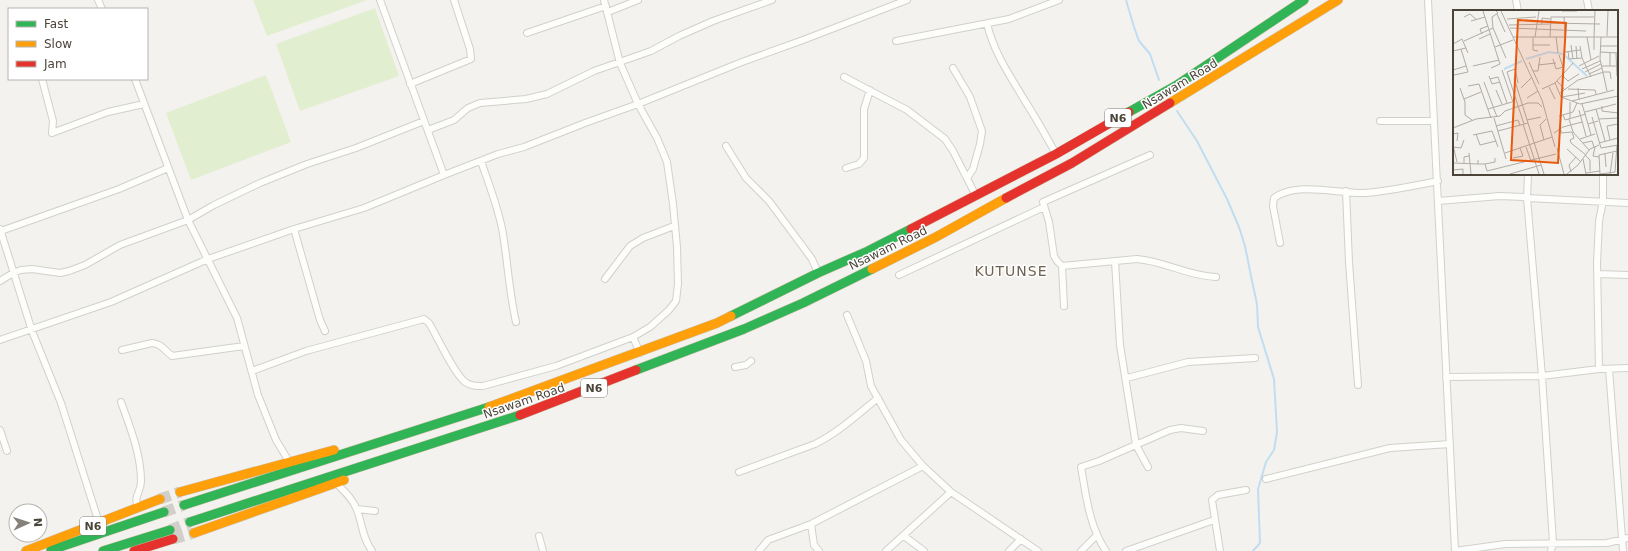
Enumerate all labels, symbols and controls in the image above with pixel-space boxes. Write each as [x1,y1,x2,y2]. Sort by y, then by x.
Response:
legend [8,8,148,80]
inset map [1453,10,1618,175]
text: Fast [44,17,68,31]
text: Slow [44,37,72,51]
street label: Nsawam Road [1140,56,1220,112]
text: Jam [43,57,67,71]
road number: N6 [1105,109,1131,127]
street label: Nsawam Road [847,223,929,273]
district label: KUTUNSE [974,263,1048,279]
road number: N6 [581,379,607,397]
street label: Nsawam Road [481,380,567,422]
north arrow [8,503,48,543]
road number: N6 [80,517,106,535]
text: N [31,518,44,527]

